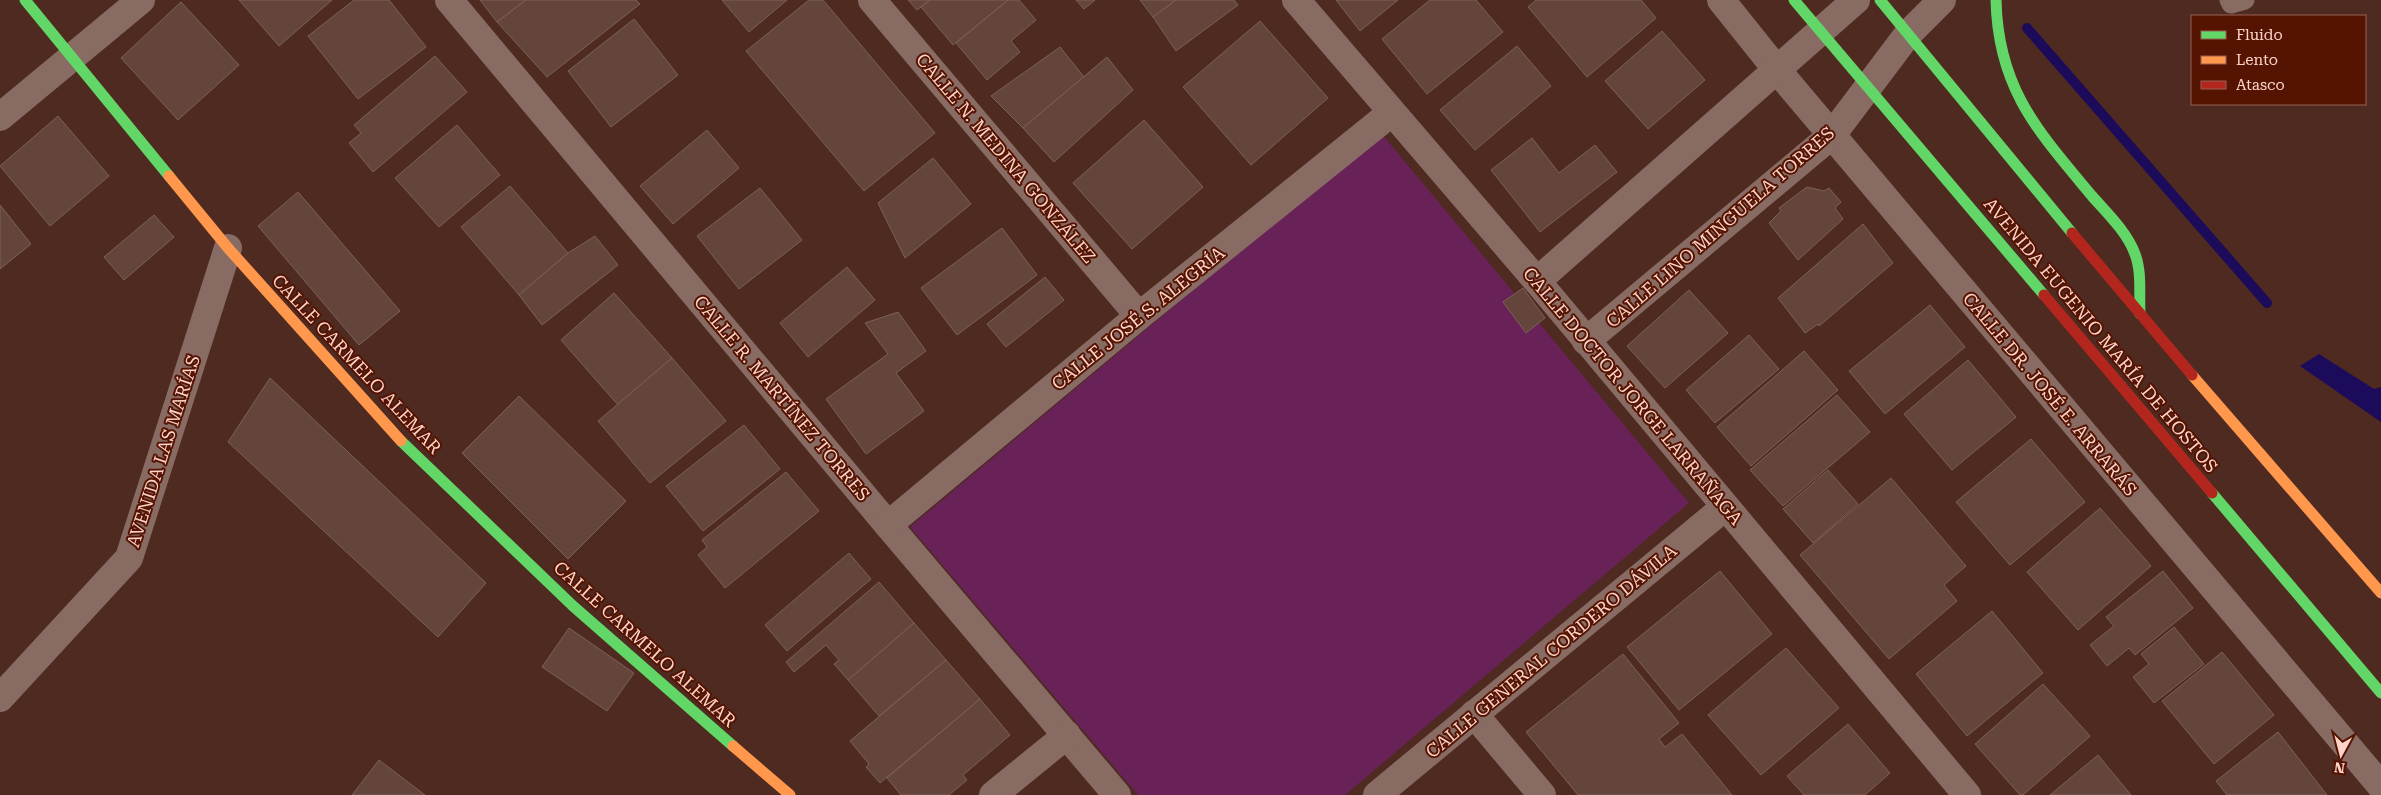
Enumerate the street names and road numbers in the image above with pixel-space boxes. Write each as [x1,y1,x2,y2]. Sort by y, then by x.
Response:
street label: CALLE N. MEDINA GONZÁLEZ [912,49,1100,267]
street label: CALLE LINO MINGUELA TORRES [1602,122,1838,332]
street label: AVENIDA EUGENIO MARÍA DE HOSTOS [1980,193,2222,477]
street label: CALLE JOSÉ S. ALEGRÍA [1047,242,1229,394]
street label: CALLE DOCTOR JORGE LARRAÑAGA [1519,263,1747,529]
street label: CALLE CARMELO ALEMAR [268,270,446,459]
street label: CALLE DR. JOSÉ E. ARRARÁS [1959,288,2141,500]
street label: CALLE R. MARTÍNEZ TORRES [690,291,874,505]
street label: AVENIDA LAS MARÍAS [122,352,204,550]
street label: CALLE GENERAL CORDERO DÁVILA [1421,540,1681,762]
street label: CALLE CARMELO ALEMAR [550,557,741,732]

